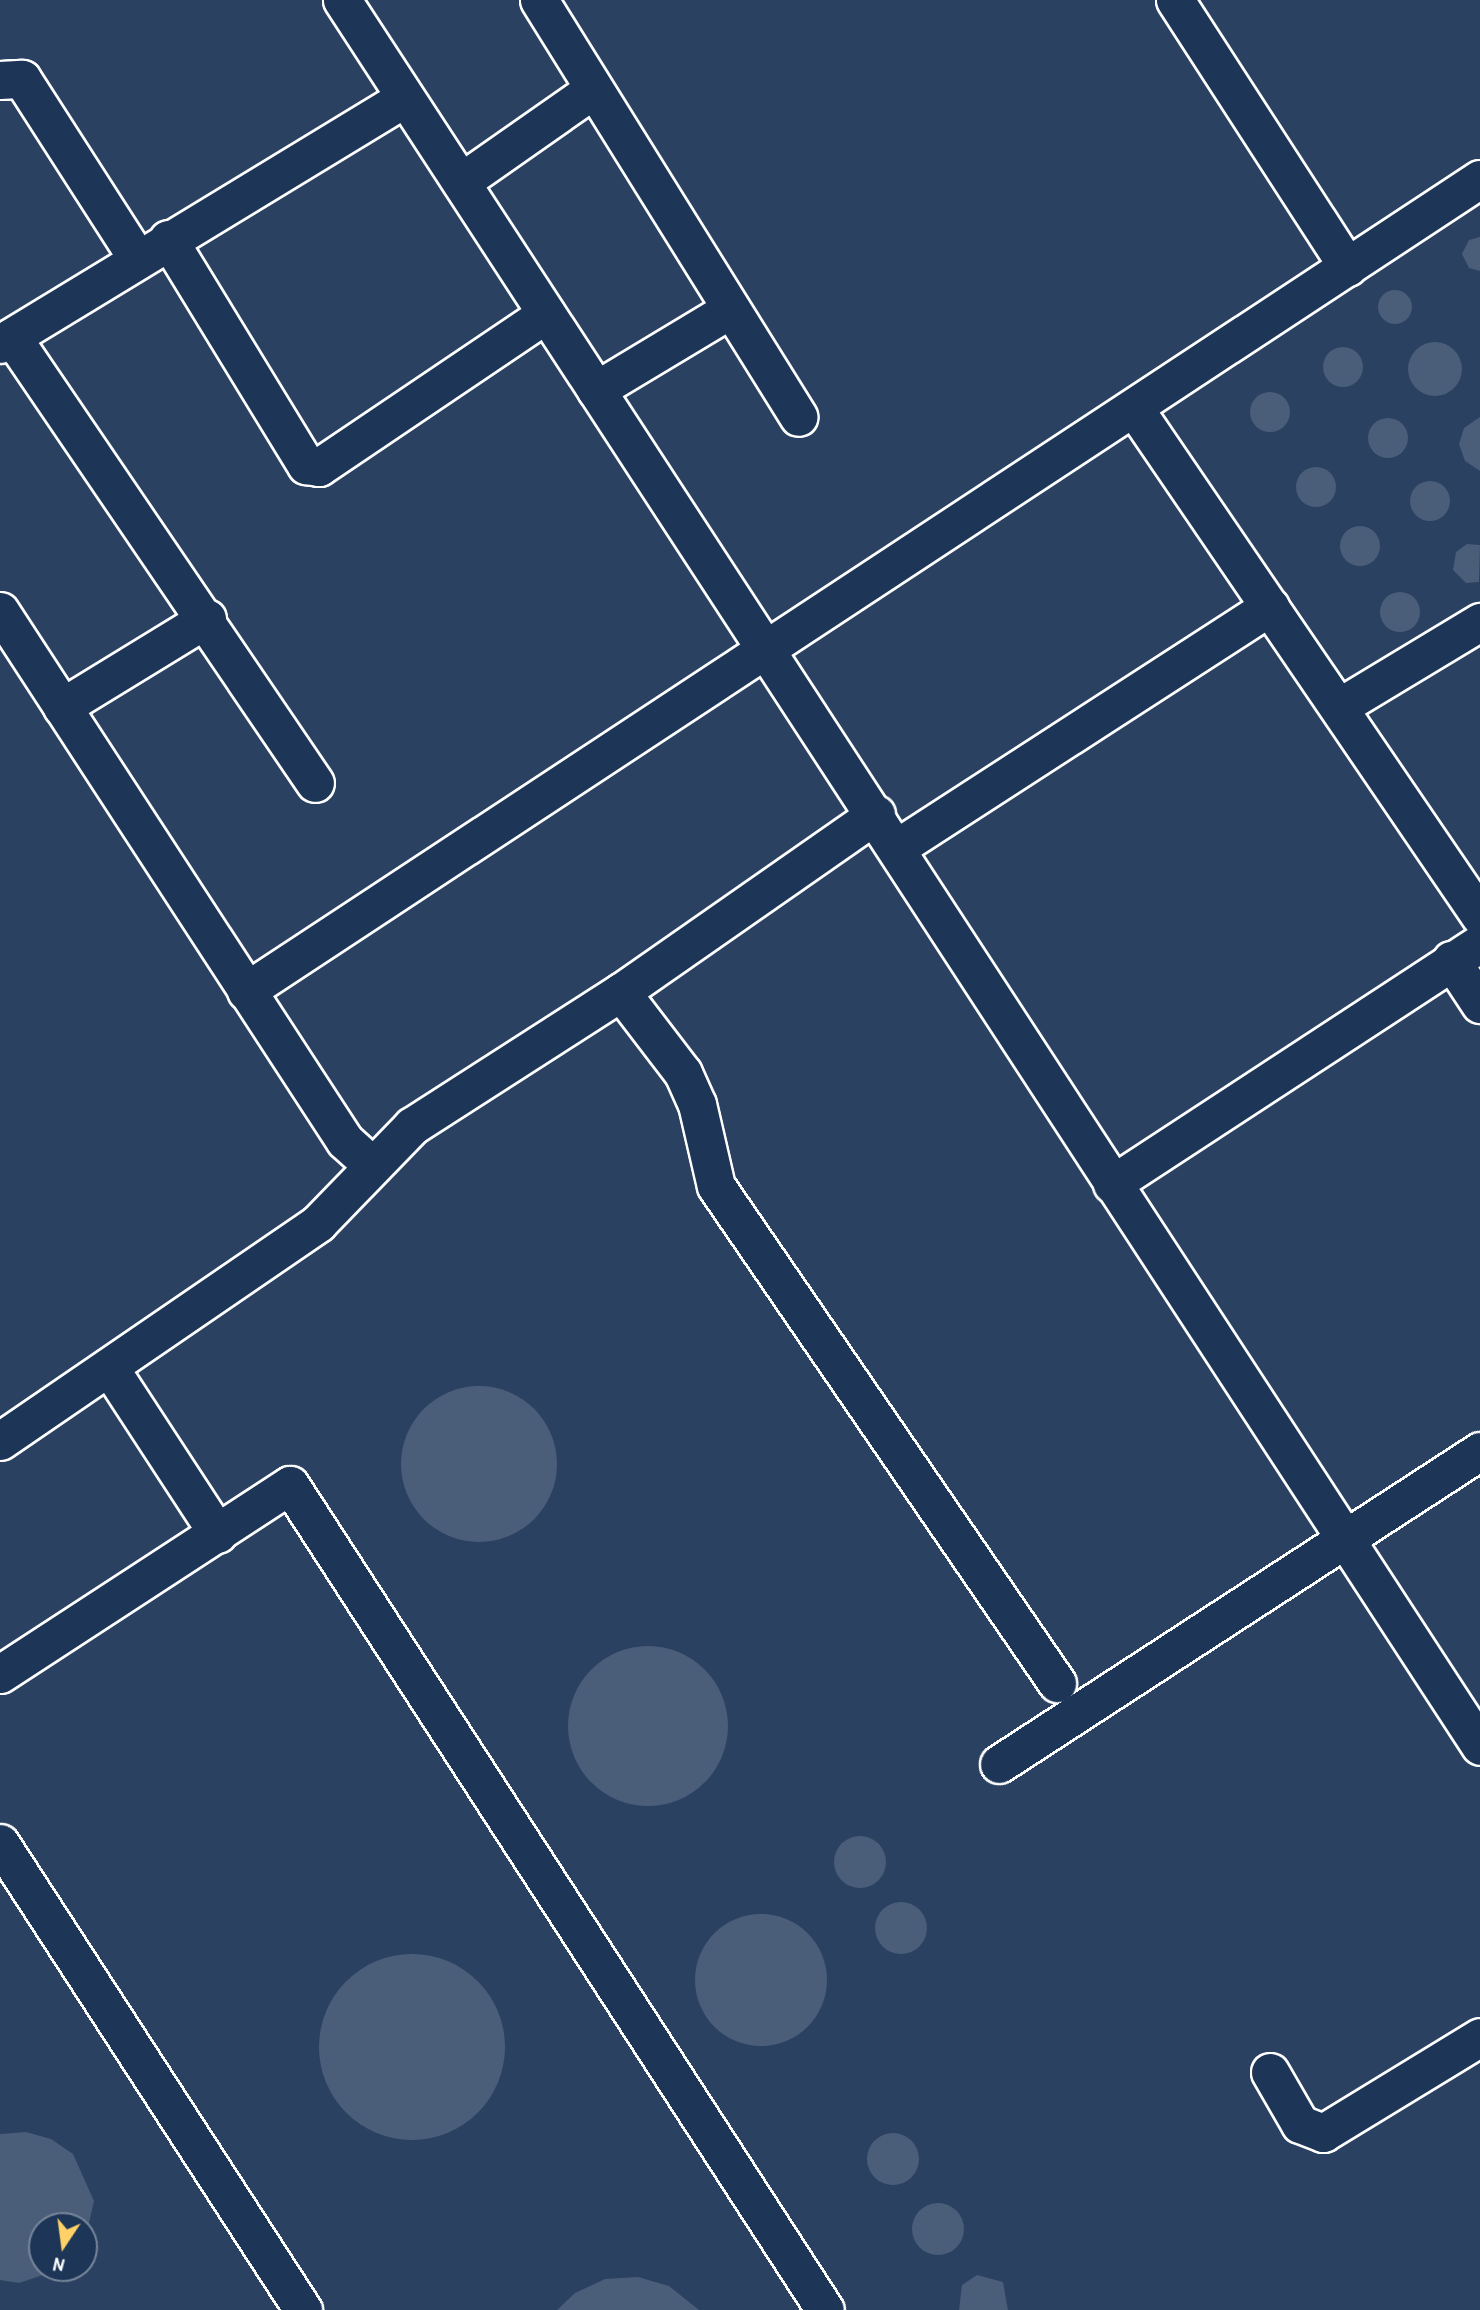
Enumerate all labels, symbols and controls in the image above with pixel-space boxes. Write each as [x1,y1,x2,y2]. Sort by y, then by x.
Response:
north arrow [28,2212,98,2282]
text: N [51,2252,67,2279]

